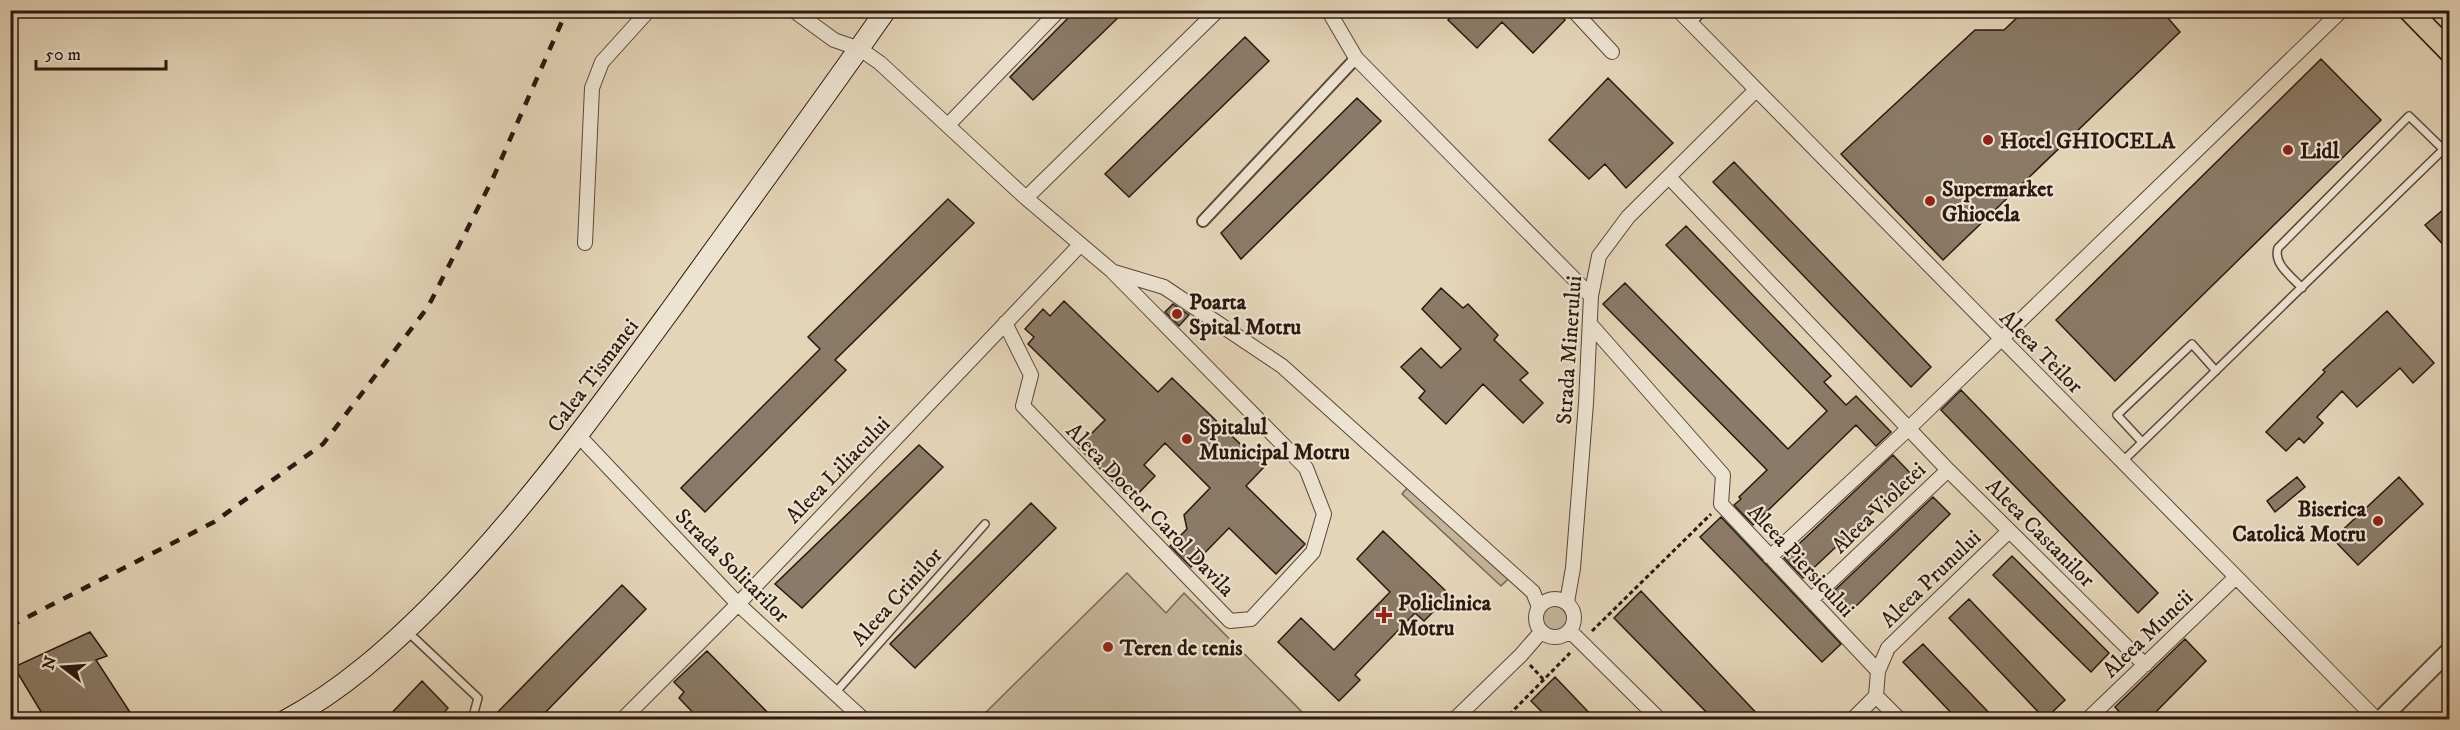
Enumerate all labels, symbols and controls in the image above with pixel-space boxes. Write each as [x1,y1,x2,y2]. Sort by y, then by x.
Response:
scale bar [36,33,166,71]
text: 50 m [45,44,81,66]
place label: Hotel GHIOCELA [2000,128,2176,155]
marker: Hotel GHIOCELA [1981,133,1995,147]
place label: Lidl [2300,138,2340,165]
marker: Lidl [2281,143,2295,157]
place label: Supermarket Ghiocela [1942,176,2053,228]
marker: Supermarket Ghiocela [1923,194,1937,208]
street label: Strada Minerului [1551,275,1588,425]
place label: Poarta Spital Motru [1189,289,1302,341]
street label: Aleea Teilor [1993,305,2089,400]
marker: Poarta Spital Motru [1170,307,1184,321]
street label: Calea Tismanei [542,314,645,438]
street label: Aleea Liliacului [780,411,896,529]
place label: Spitalul Municipal Motru [1199,414,1350,466]
street label: Aleea Doctor Carol Davila [1060,418,1240,603]
marker: Spitalul Municipal Motru [1180,432,1194,446]
street label: Aleea Violetei [1826,457,1932,560]
street label: Aleea Castanilor [1980,473,2101,594]
place label: Biserica Catolică Motru [2232,496,2367,548]
street label: Aleea Piersicului [1742,499,1860,623]
street label: Strada Solitarilor [669,503,795,630]
marker: Biserica Catolică Motru [2371,514,2385,528]
street label: Aleea Prunului [1875,524,1987,634]
street label: Aleea Crinilor [846,541,949,652]
street label: Aleea Muncii [2097,584,2199,684]
place label: Policlinica Motru [1398,590,1492,642]
marker: Policlinica Motru [1375,606,1393,624]
place label: Teren de tenis [1119,635,1243,662]
north arrow [33,637,93,697]
marker: Teren de tenis [1101,640,1115,654]
text: N [38,654,61,672]

